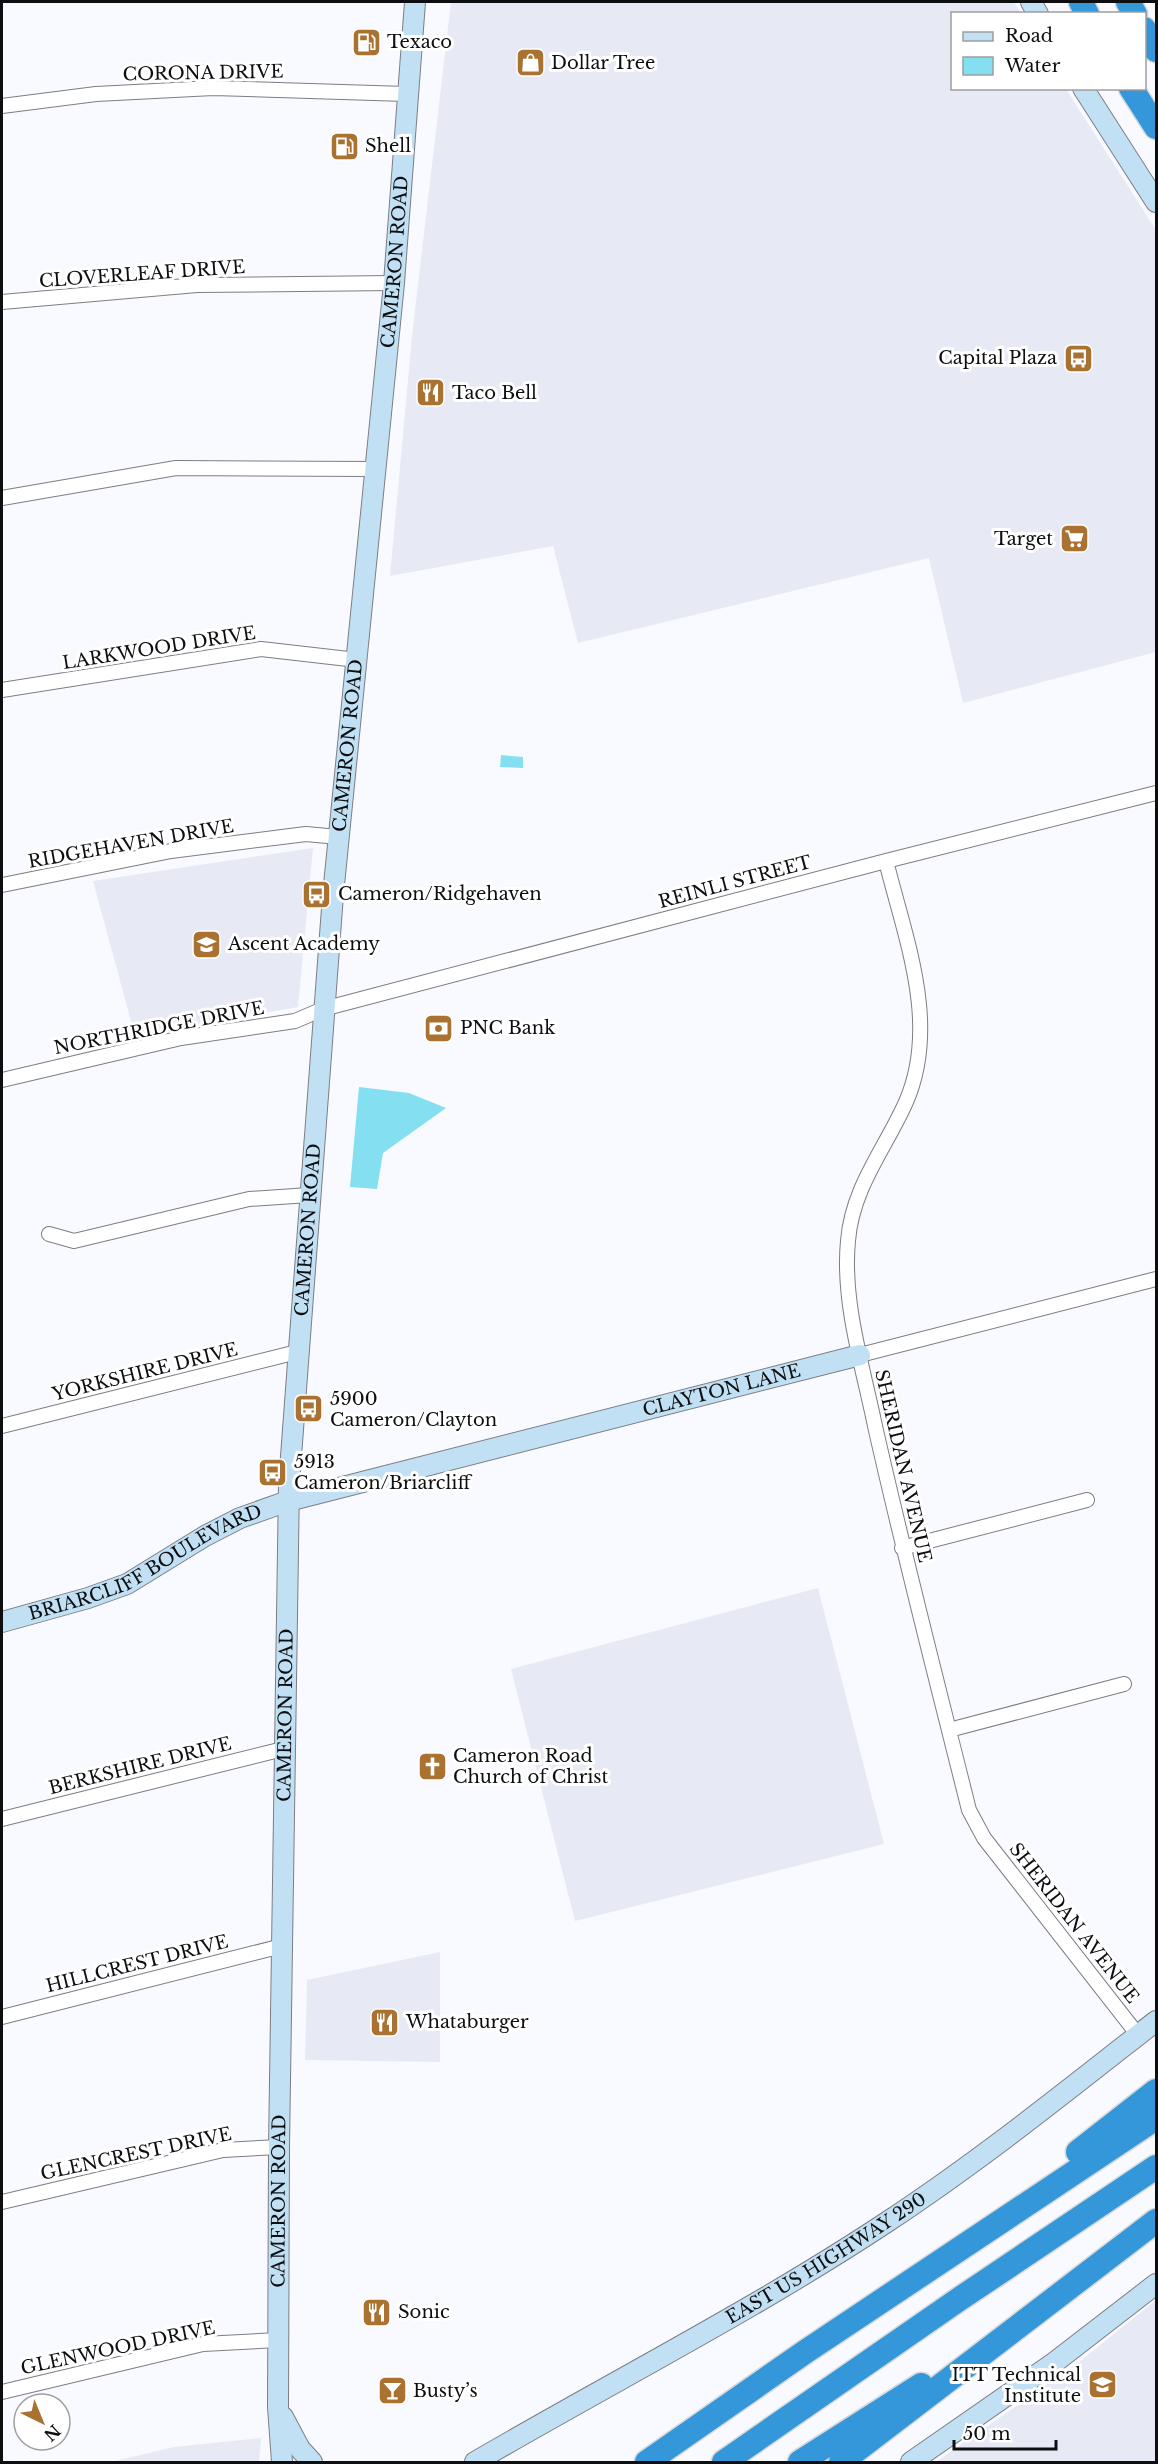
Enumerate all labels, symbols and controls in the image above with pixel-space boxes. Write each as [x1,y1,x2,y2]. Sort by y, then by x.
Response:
legend [951,12,1146,90]
text: Road [1005,25,1053,47]
fuel station icon: Texaco [350,26,382,58]
place label: Texaco [387,31,452,53]
shop icon: Dollar Tree [514,47,546,79]
place label: Dollar Tree [551,52,655,74]
text: Water [1004,55,1061,77]
street label: CORONA DRIVE [122,61,284,85]
fuel station icon: Shell [328,130,360,162]
place label: Shell [365,135,411,157]
street label: CAMERON ROAD [377,175,413,349]
street label: CLOVERLEAF DRIVE [38,256,246,292]
bus stop icon: Capital Plaza [1062,342,1094,374]
place label: Capital Plaza [938,347,1057,369]
restaurant icon: Taco Bell [415,377,447,409]
place label: Taco Bell [452,382,537,404]
supermarket icon: Target [1058,523,1090,555]
place label: Target [994,528,1053,550]
street label: LARKWOOD DRIVE [61,622,257,674]
street label: CAMERON ROAD [328,658,367,833]
street label: RIDGEHAVEN DRIVE [26,815,236,873]
street label: REINLI STREET [656,851,814,913]
bus stop icon: Cameron/Ridgehaven [301,878,333,910]
place label: Cameron/Ridgehaven [338,883,542,905]
school or university icon: Ascent Academy [191,928,223,960]
place label: Ascent Academy [227,933,380,955]
street label: NORTHRIDGE DRIVE [52,997,266,1059]
bank icon: PNC Bank [423,1012,455,1044]
place label: PNC Bank [460,1017,555,1039]
street label: CAMERON ROAD [291,1143,325,1317]
street label: YORKSHIRE DRIVE [49,1338,240,1406]
street label: CLAYTON LANE [640,1360,803,1421]
street label: SHERIDAN AVENUE [870,1367,936,1565]
place label: 5900 Cameron/Clayton [330,1388,497,1431]
bus stop icon: 5900 Cameron/Clayton [293,1393,325,1425]
place label: 5913 Cameron/Briarcliff [294,1451,472,1494]
bus stop icon: 5913 Cameron/Briarcliff [257,1456,289,1488]
street label: BRIARCLIFF BOULEVARD [26,1500,265,1625]
street label: CAMERON ROAD [273,1628,298,1802]
street label: BERKSHIRE DRIVE [46,1733,234,1799]
place label: Cameron Road Church of Christ [453,1745,609,1788]
church icon: Cameron Road Church of Christ [416,1750,448,1782]
street label: SHERIDAN AVENUE [1005,1838,1143,2008]
street label: HILLCREST DRIVE [44,1931,230,1997]
restaurant icon: Whataburger [369,2006,401,2038]
place label: Whataburger [405,2011,529,2033]
street label: CAMERON ROAD [267,2114,290,2288]
street label: GLENCREST DRIVE [39,2123,233,2185]
street label: EAST US HIGHWAY 290 [722,2188,931,2329]
restaurant icon: Sonic [361,2296,393,2328]
place label: Sonic [398,2301,450,2323]
street label: GLENWOOD DRIVE [19,2317,217,2379]
place label: ITT Technical Institute [952,2364,1081,2407]
school or university icon: ITT Technical Institute [1086,2369,1118,2401]
bar icon: Busty’s [376,2375,408,2407]
place label: Busty’s [413,2380,478,2402]
north arrow [12,2392,72,2452]
scale bar [954,2413,1056,2451]
text: N [40,2421,65,2445]
text: 50 m [963,2423,1011,2445]

